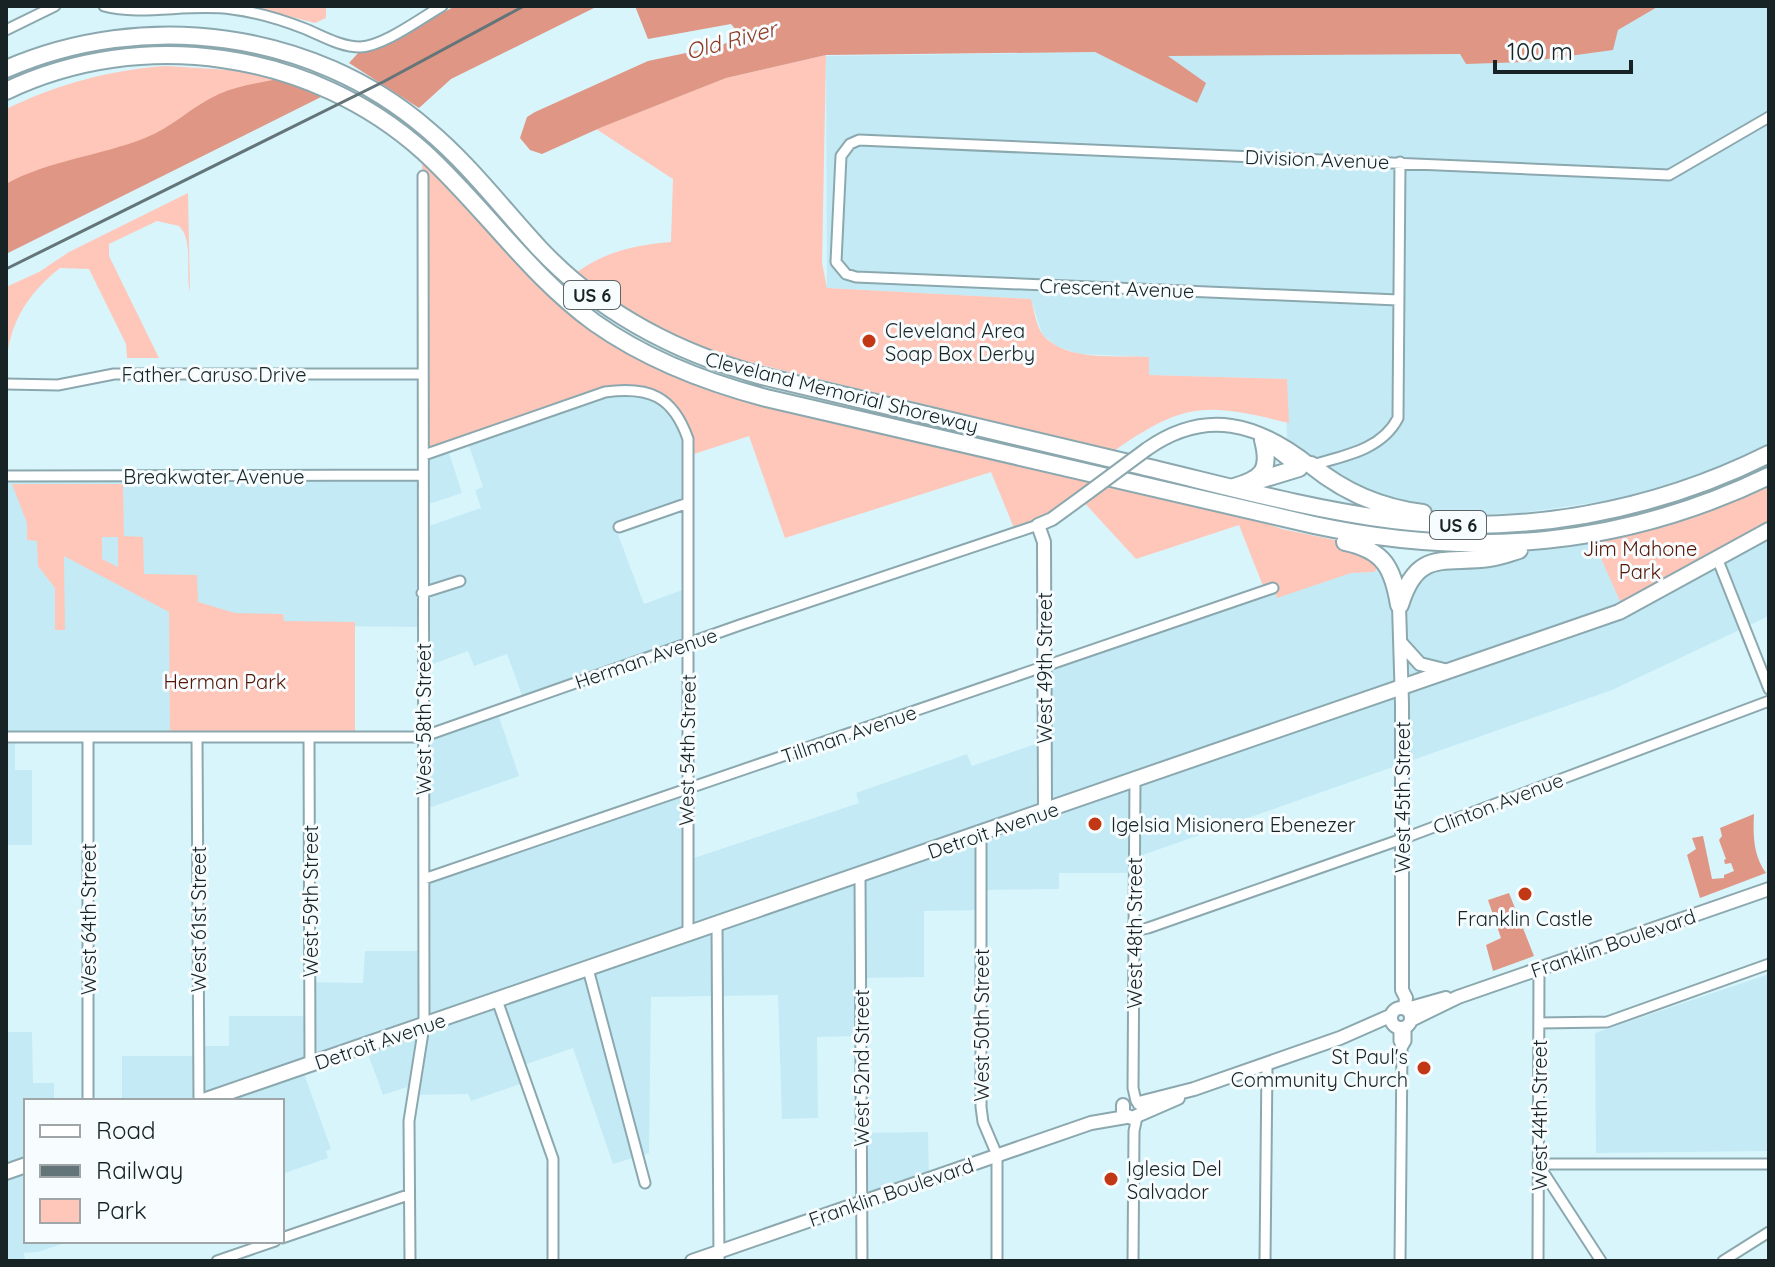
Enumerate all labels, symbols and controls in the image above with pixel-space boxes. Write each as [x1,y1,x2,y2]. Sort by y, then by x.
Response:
water label: Old River [682,14,782,66]
scale bar [1495,24,1631,74]
text: 100 m [1507,36,1573,66]
street label: Division Avenue [1244,144,1390,174]
street label: Crescent Avenue [1039,273,1195,303]
road number: US 6 [564,281,620,309]
place label: Cleveland Area Soap Box Derby [885,318,1035,366]
marker: Cleveland Area Soap Box Derby [860,332,878,350]
street label: Cleveland Memorial Shoreway [703,346,981,438]
street label: Father Caruso Drive [122,362,306,387]
street label: Breakwater Avenue [123,464,305,489]
road number: US 6 [1430,511,1486,539]
park label: Jim Mahone Park [1583,536,1697,584]
street label: West 49th Street [1032,592,1057,744]
street label: Herman Avenue [571,622,721,694]
street label: West 58th Street [411,643,436,795]
park label: Herman Park [163,669,287,694]
street label: West 54th Street [673,674,701,826]
street label: Tillman Avenue [778,699,920,769]
street label: West 45th Street [1390,721,1415,873]
street label: Clinton Avenue [1429,767,1567,839]
street label: Detroit Avenue [924,796,1062,864]
place label: Igelsia Misionera Ebenezer [1111,812,1356,837]
marker: Igelsia Misionera Ebenezer [1086,815,1104,833]
street label: West 59th Street [298,825,323,977]
street label: West 64th Street [76,843,101,995]
street label: West 61st Street [186,846,211,992]
street label: West 48th Street [1122,857,1147,1009]
marker: Franklin Castle [1516,885,1534,903]
street label: Franklin Boulevard [1527,903,1699,983]
place label: Franklin Castle [1457,906,1593,931]
street label: West 50th Street [969,948,994,1102]
street label: West 52nd Street [849,989,874,1147]
street label: Detroit Avenue [311,1007,449,1075]
street label: West 44th Street [1527,1039,1552,1191]
place label: St Paul's Community Church [1231,1044,1408,1092]
marker: St Paul's Community Church [1415,1059,1433,1077]
legend [24,1099,284,1243]
text: Road [96,1115,156,1145]
street label: Franklin Boulevard [805,1152,977,1232]
text: Railway [96,1155,183,1185]
place label: Iglesia Del Salvador [1127,1156,1222,1204]
marker: Iglesia Del Salvador [1102,1170,1120,1188]
text: Park [96,1195,147,1225]

